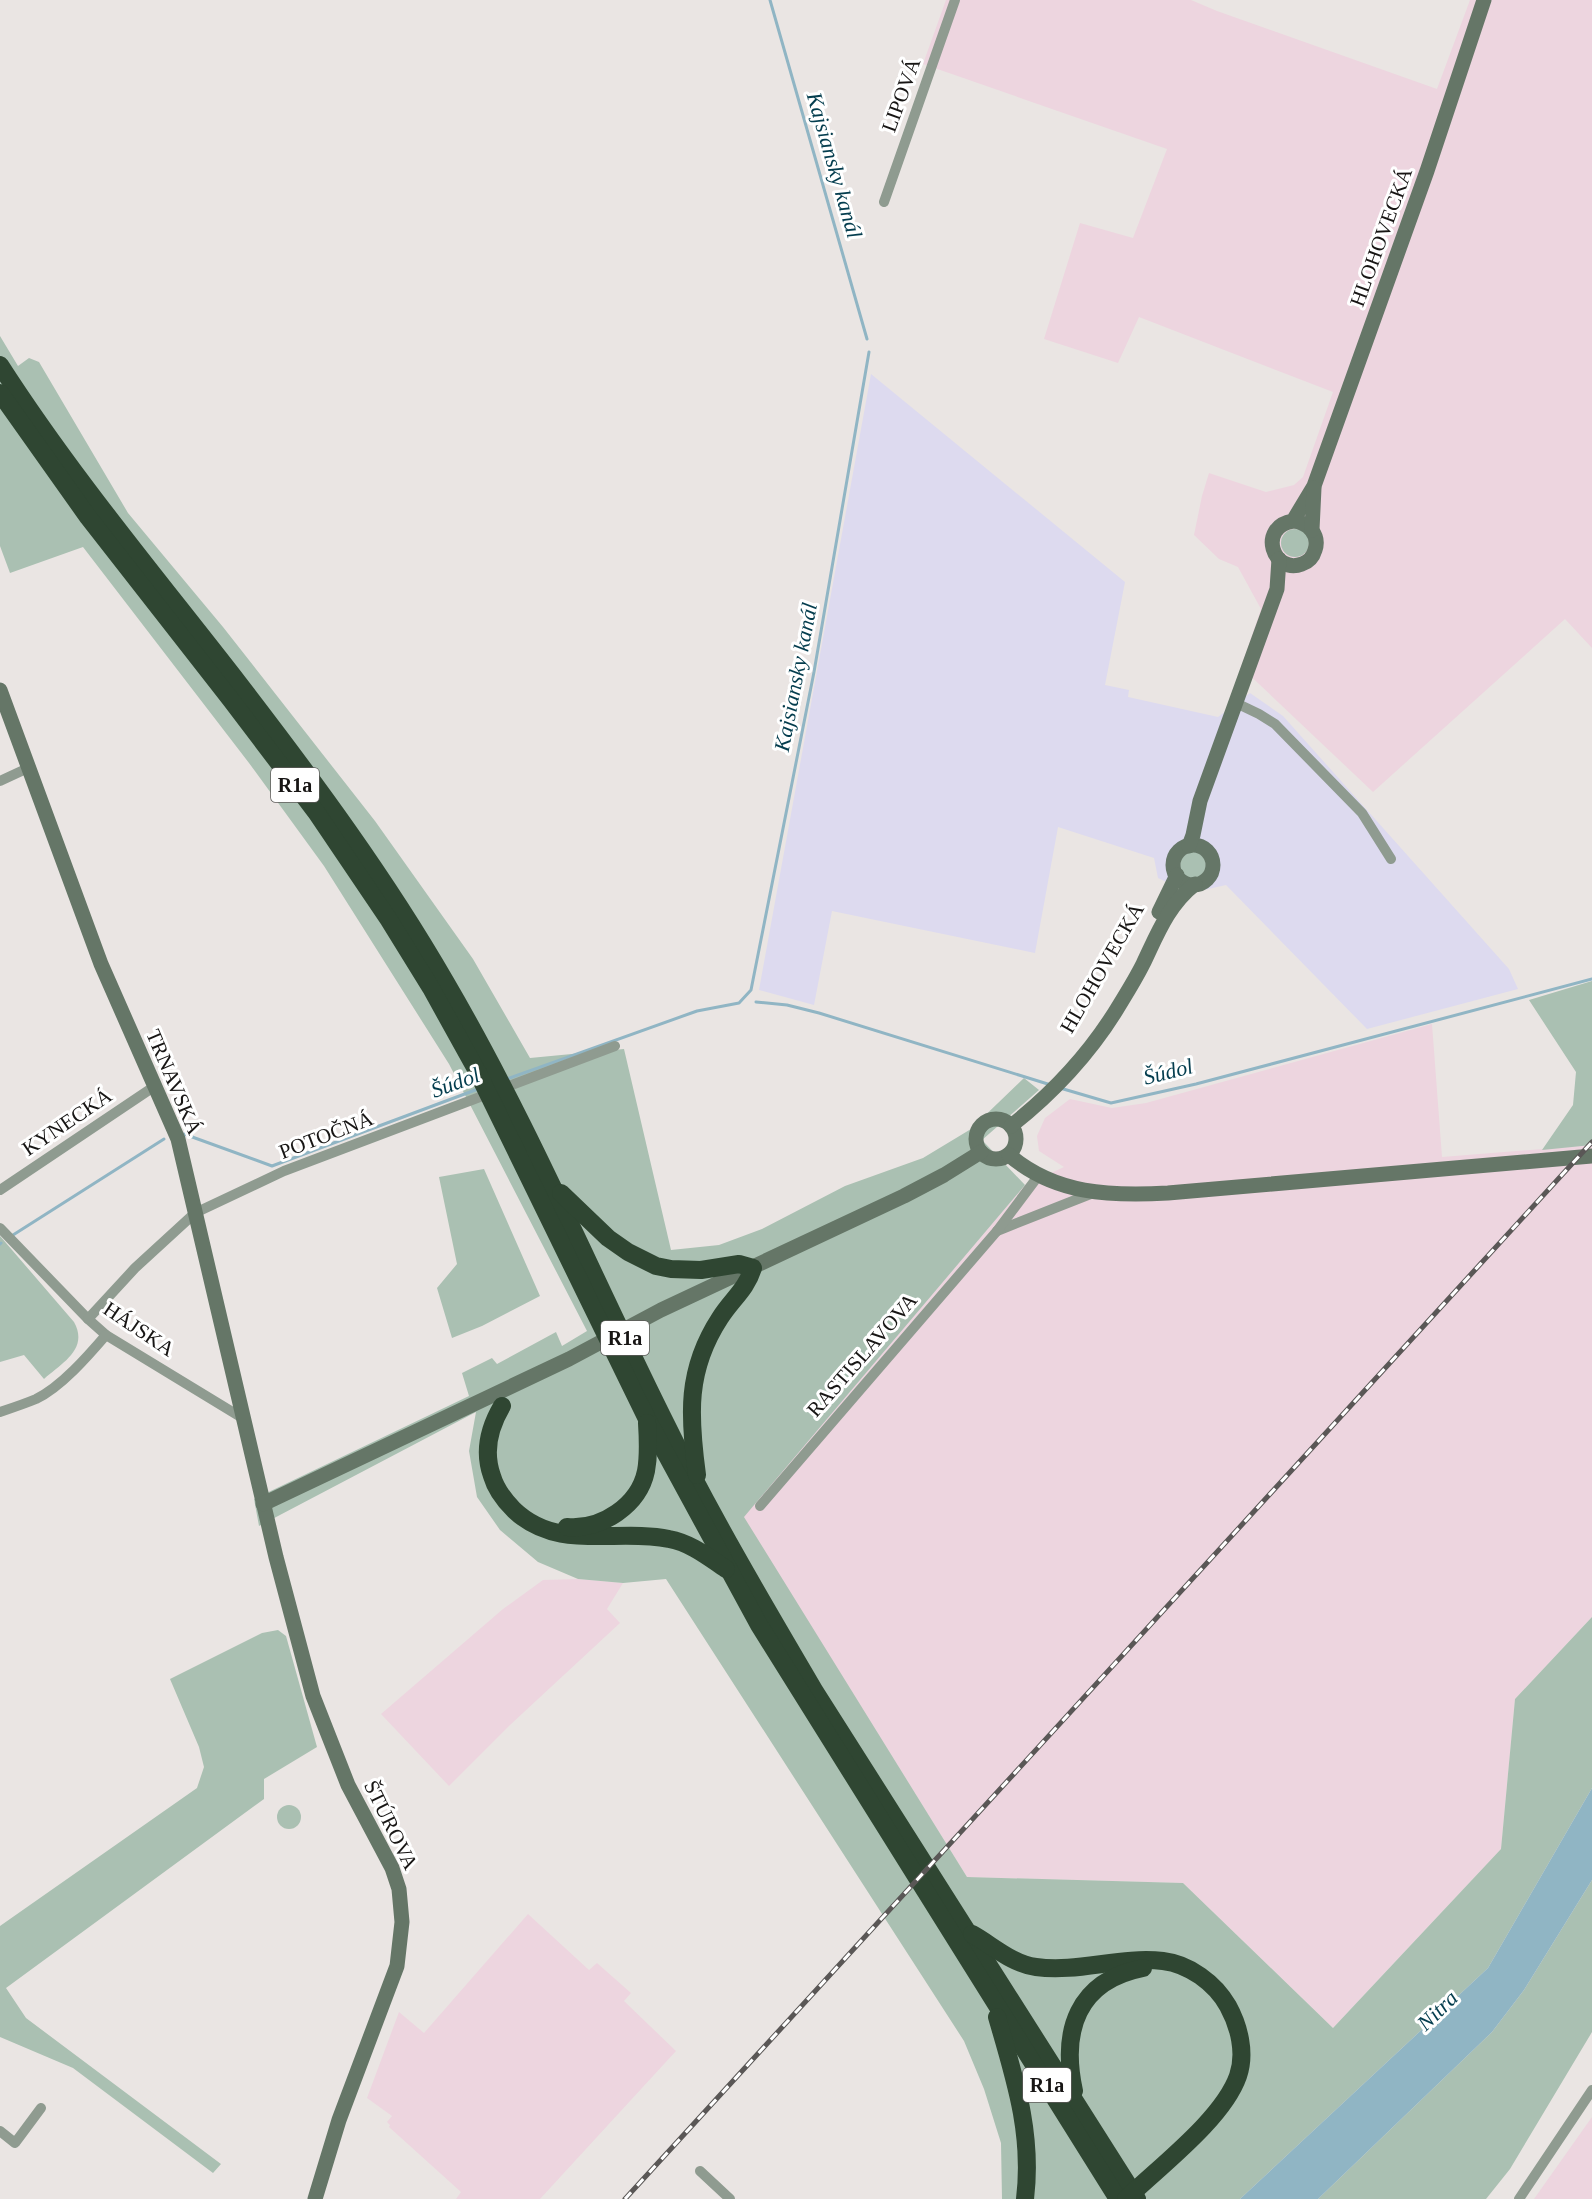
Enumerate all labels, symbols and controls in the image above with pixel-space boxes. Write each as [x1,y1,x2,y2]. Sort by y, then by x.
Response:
street label: LIPOVÁ [877,54,926,135]
water label: Kajsiansky kanál [801,88,867,241]
street label: HLOHOVECKÁ [1345,164,1417,310]
water label: Kajsiansky kanál [769,601,822,755]
road number: R1a [271,768,319,802]
street label: HLOHOVECKÁ [1055,898,1149,1037]
street label: TRNAVSKÁ [141,1026,207,1139]
water label: Šúdol [1141,1053,1195,1090]
water label: Šúdol [427,1062,483,1103]
street label: KYNECKÁ [18,1083,117,1161]
street label: POTOČNÁ [276,1106,377,1164]
street label: RASTISLAVOVA [802,1288,923,1422]
street label: HÁJSKA [99,1297,180,1362]
road number: R1a [601,1321,649,1355]
street label: ŠTÚROVA [359,1776,423,1874]
water label: Nitra [1411,1985,1463,2036]
road number: R1a [1023,2068,1071,2102]

